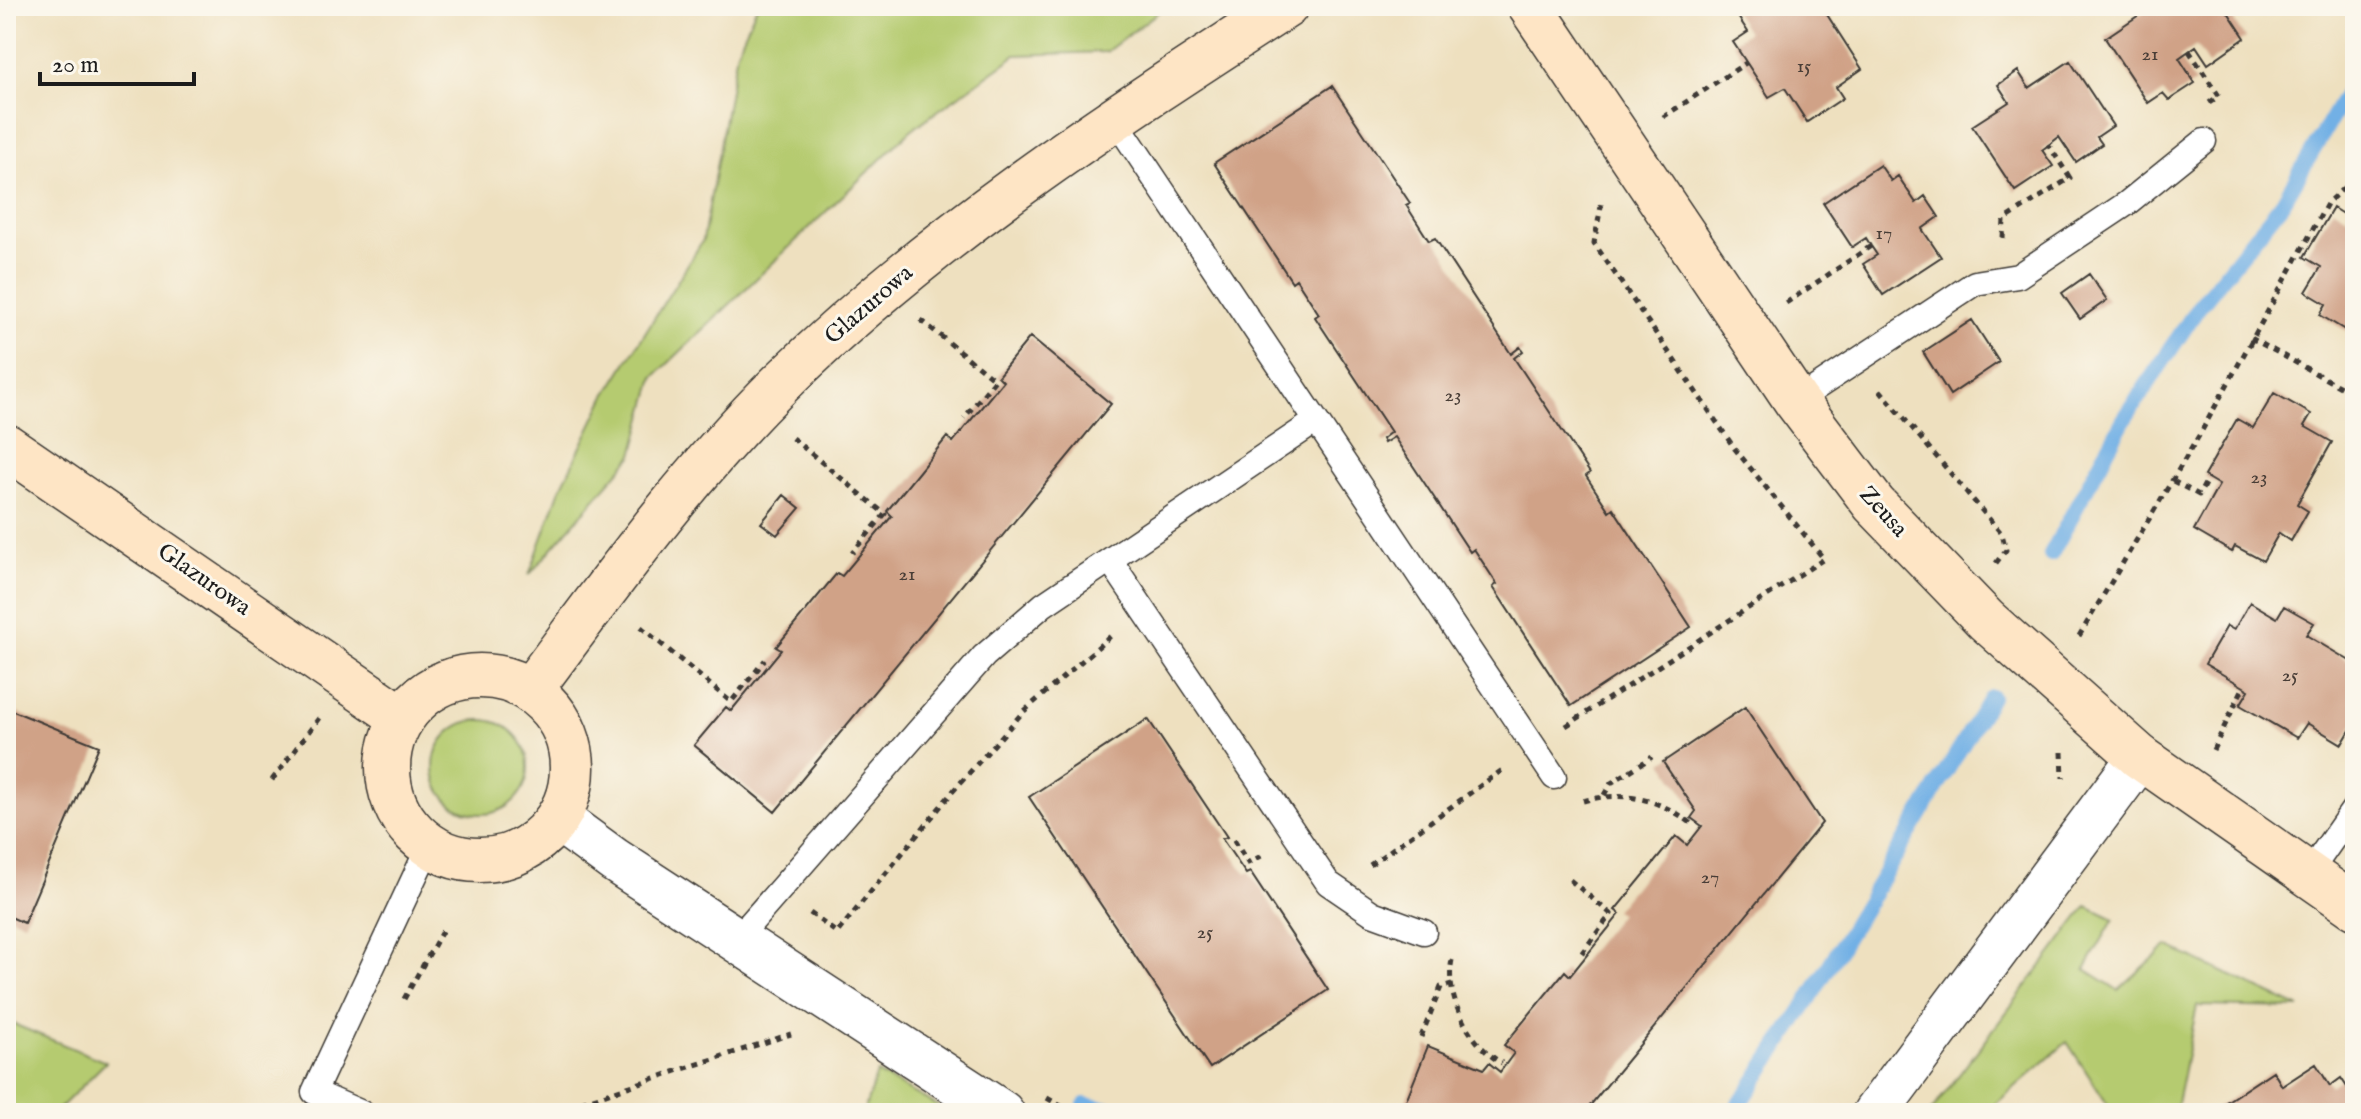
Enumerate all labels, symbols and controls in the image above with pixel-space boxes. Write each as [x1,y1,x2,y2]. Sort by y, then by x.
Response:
scale bar [40,36,194,86]
house number: 21 [2142,42,2158,67]
text: 20 m [52,50,99,81]
house number: 15 [1797,54,1811,79]
house number: 17 [1876,221,1892,246]
street label: Glazurowa [818,258,920,352]
house number: 23 [1445,383,1461,408]
house number: 23 [2251,465,2267,490]
street label: Zeusa [1852,480,1915,545]
street label: Glazurowa [151,537,257,624]
house number: 21 [899,562,915,587]
house number: 25 [2282,663,2298,688]
house number: 27 [1701,865,1719,890]
house number: 25 [1197,920,1213,945]

